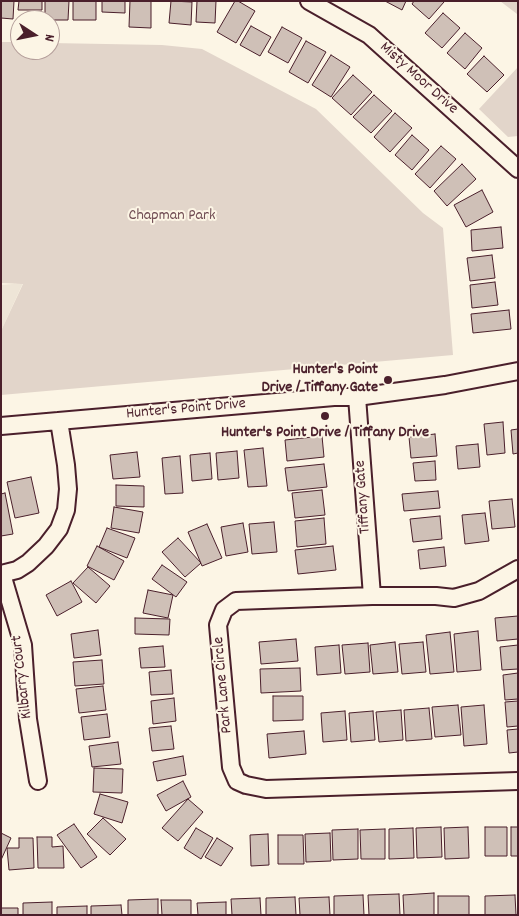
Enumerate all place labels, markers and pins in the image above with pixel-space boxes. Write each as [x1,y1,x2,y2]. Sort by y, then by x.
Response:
place label: Hunter's Point Drive / Tiffany Gate [262,361,378,399]
marker: Hunter's Point Drive / Tiffany Gate [382,374,394,386]
marker: Hunter's Point Drive / Tiffany Drive [319,410,331,422]
place label: Hunter's Point Drive / Tiffany Drive [221,424,429,444]

